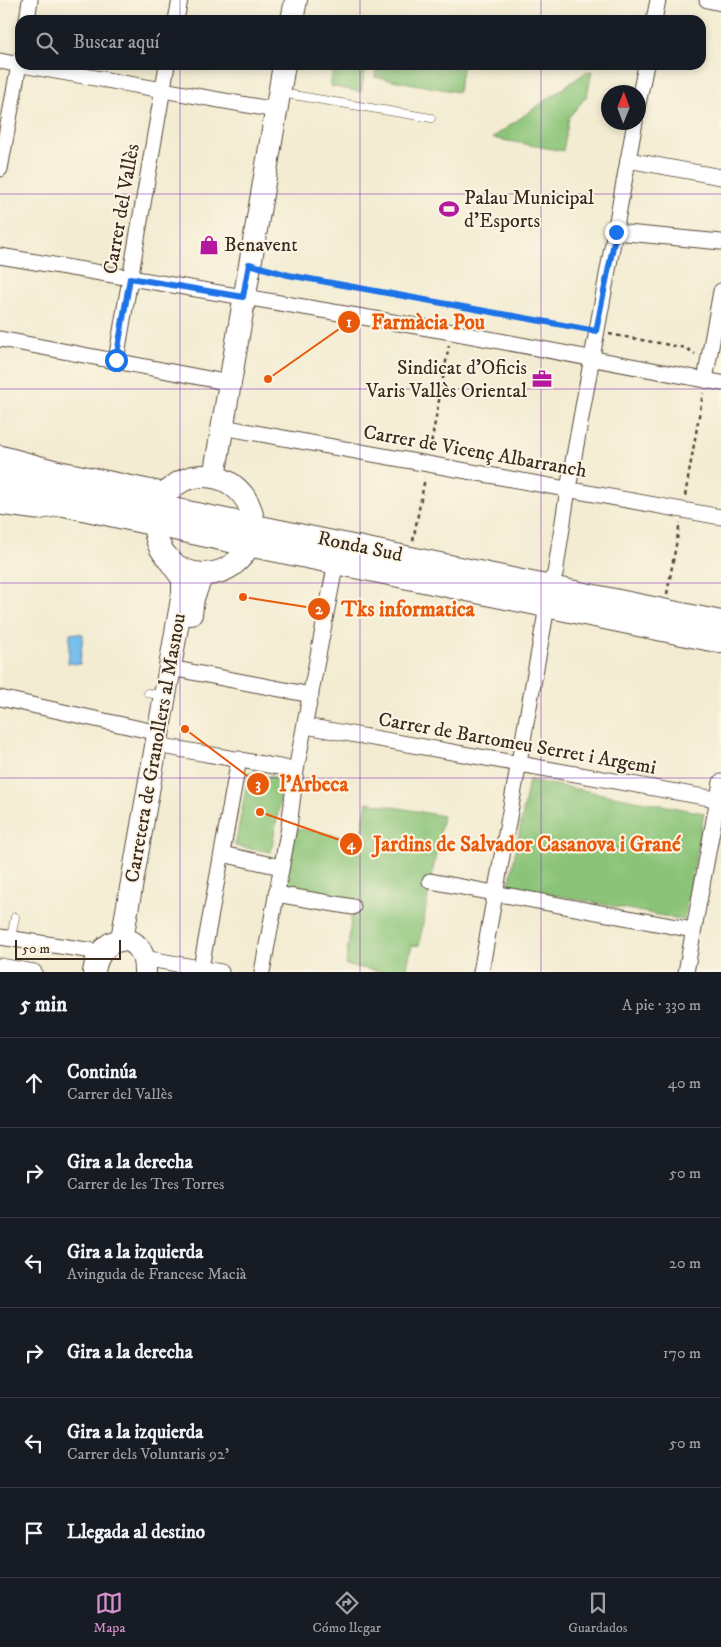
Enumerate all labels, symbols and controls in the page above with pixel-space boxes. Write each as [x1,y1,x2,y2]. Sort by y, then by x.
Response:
search box [15,15,706,70]
icon: search [33,29,61,57]
text: Buscar aquí [73,31,159,54]
north arrow [601,85,646,130]
street label: Carrer del Vallès [98,141,146,276]
place label: Palau Municipal d'Esports [464,186,594,234]
sports icon: Palau Municipal d'Esports [438,198,460,220]
route end [605,221,628,244]
place label: Benavent [224,233,298,258]
shop icon: Benavent [198,234,220,256]
callout: Farmàcia Pou [337,304,495,340]
text: Farmàcia Pou [371,310,485,336]
text: 1 [346,313,352,332]
route start [105,349,128,372]
place label: Sindicat d'Oficis Varis Vallès Oriental [365,356,527,404]
office icon: Sindicat d'Oficis Varis Vallès Oriental [531,368,553,390]
street label: Carrer de Vicenç Albarranch [361,420,589,484]
street label: Ronda Sud [315,526,405,568]
callout: Tks informatica [306,591,485,627]
text: Tks informatica [340,597,476,623]
text: 2 [315,600,323,619]
street label: Carretera de Granollers al Masnou [120,611,192,885]
street label: Carrer de Bartomeu Serret i Argemi [376,707,658,781]
callout: l'Arbeca [245,766,359,802]
text: l'Arbeca [279,772,349,798]
text: 3 [255,775,261,794]
callout: Jardins de Salvador Casanova i Grané [338,826,691,862]
text: Jardins de Salvador Casanova i Grané [371,832,681,858]
text: 4 [346,835,357,854]
scale bar [15,937,121,960]
text: 50 m [22,940,50,958]
text: 5 min [20,992,67,1018]
text: A pie · 330 m [622,995,701,1015]
text: Continúa [67,1061,137,1084]
icon: ahead [20,1069,48,1097]
text: 40 m [668,1073,701,1093]
text: Carrer del Vallès [67,1084,173,1104]
text: Gira a la derecha [67,1151,193,1174]
icon: right [20,1159,48,1187]
text: 50 m [669,1163,701,1183]
text: Carrer de les Tres Torres [67,1174,224,1194]
text: Gira a la izquierda [67,1241,203,1264]
icon: left [20,1249,48,1277]
text: 20 m [669,1253,701,1273]
text: Avinguda de Francesc Macià [67,1264,247,1284]
icon: right [20,1339,48,1367]
text: Gira a la derecha [67,1341,193,1364]
text: 170 m [663,1343,701,1363]
text: Gira a la izquierda [67,1421,203,1444]
icon: left [20,1429,48,1457]
text: 50 m [669,1433,701,1453]
text: Carrer dels Voluntaris 92' [67,1444,229,1464]
icon: arrive [20,1519,48,1547]
text: Llegada al destino [67,1521,205,1544]
tab: Mapa [94,1589,125,1637]
tab: Cómo llegar [313,1589,381,1637]
tab: Guardados [568,1589,627,1637]

